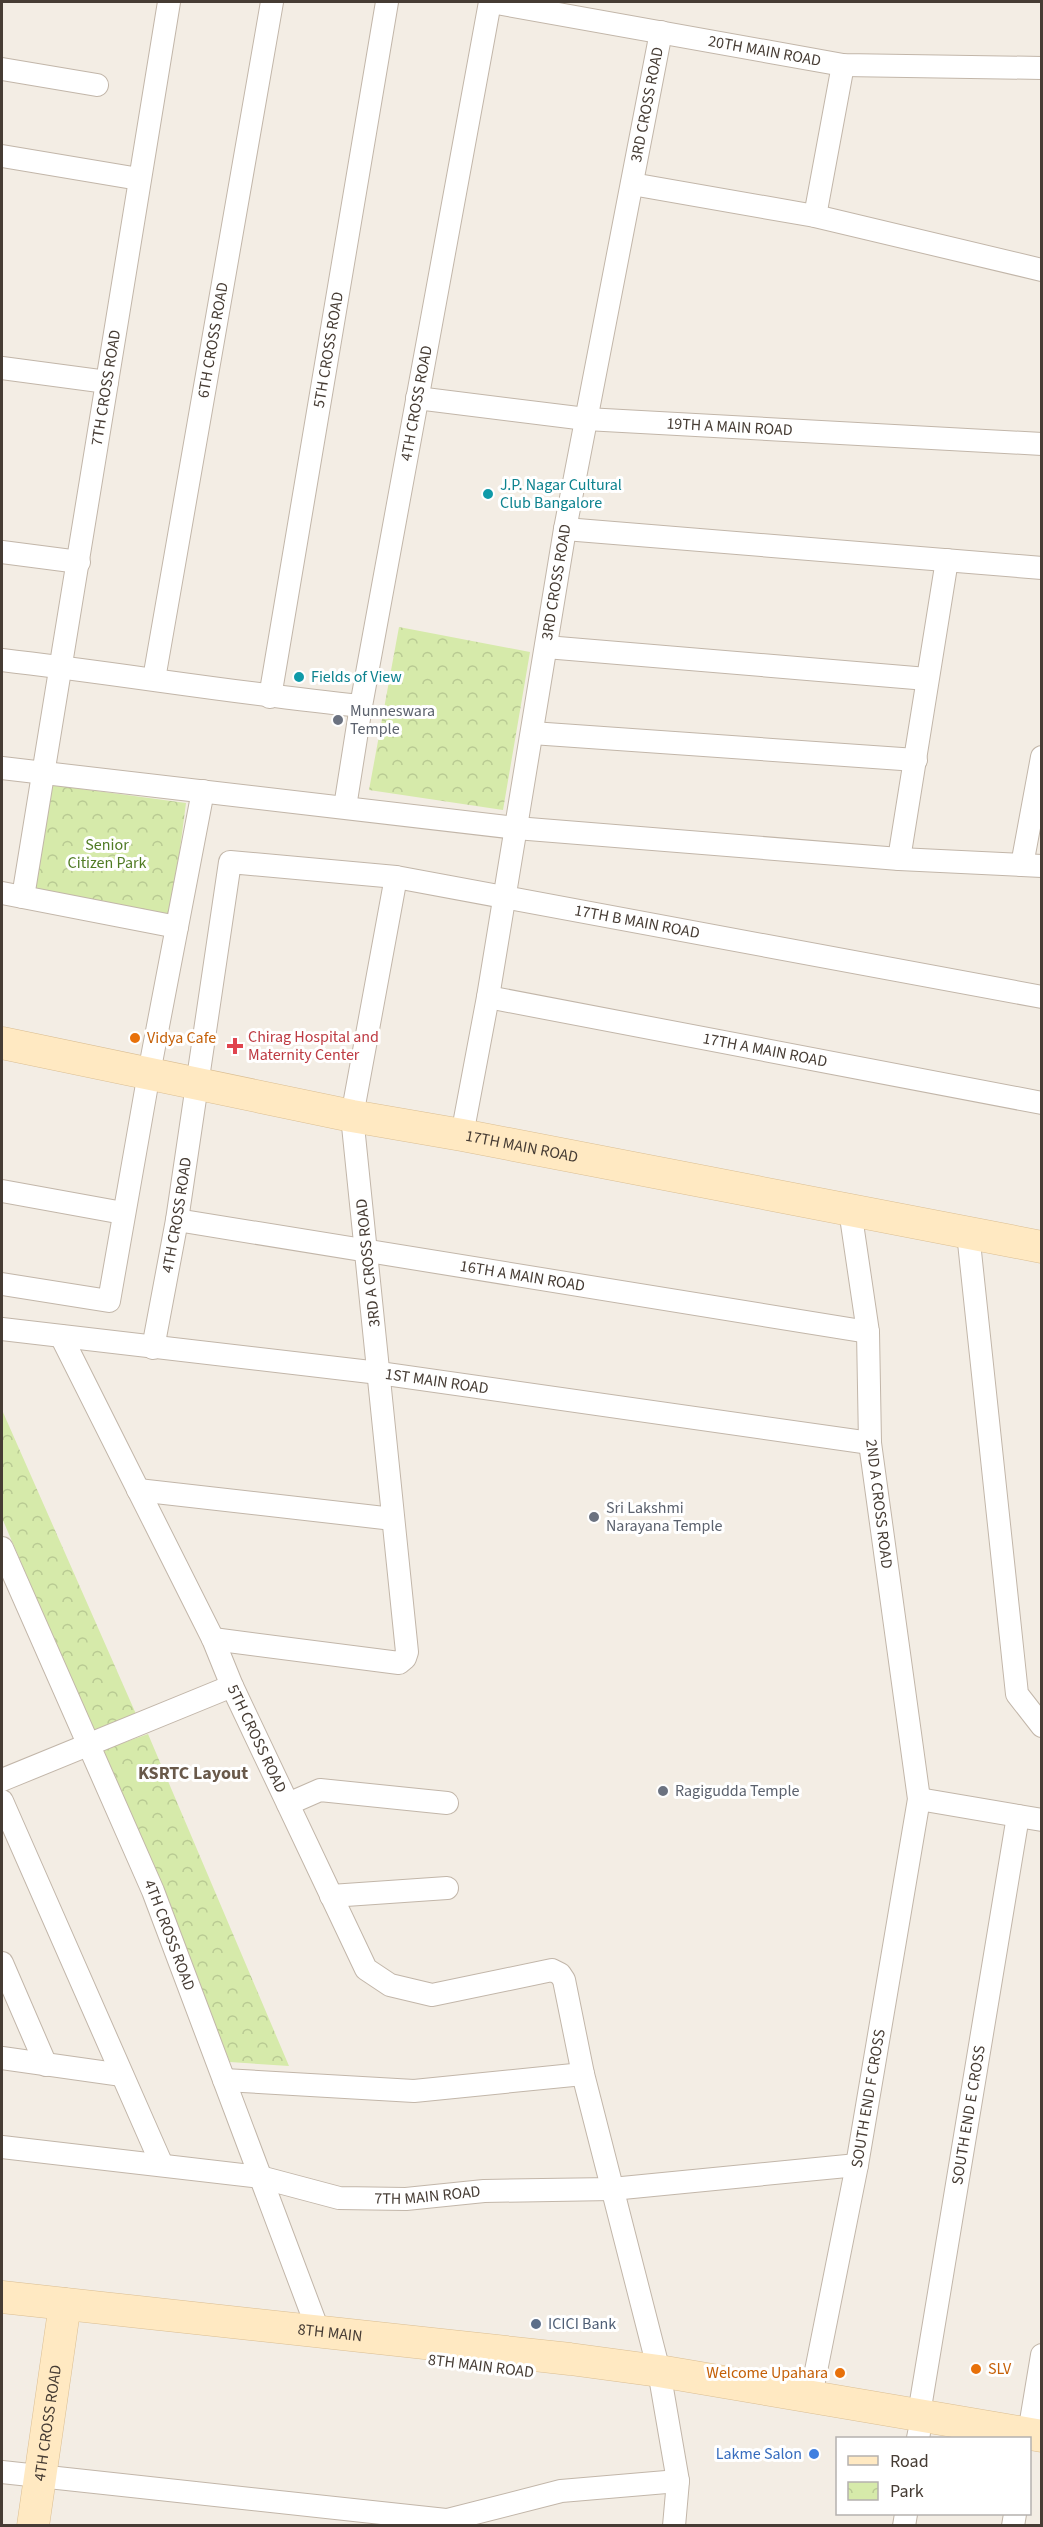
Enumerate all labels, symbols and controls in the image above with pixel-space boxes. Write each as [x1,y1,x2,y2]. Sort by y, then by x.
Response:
street label: 20TH MAIN ROAD [706,30,823,72]
street label: 3RD CROSS ROAD [625,45,669,164]
street label: 6TH CROSS ROAD [192,280,234,400]
street label: 5TH CROSS ROAD [308,290,349,410]
street label: 7TH CROSS ROAD [86,328,126,447]
street label: 4TH CROSS ROAD [395,343,438,463]
street label: 19TH A MAIN ROAD [666,412,793,441]
place label: J.P. Nagar Cultural Club Bangalore [500,474,622,514]
marker: J.P. Nagar Cultural Club Bangalore [481,487,495,501]
street label: 3RD CROSS ROAD [536,522,577,642]
place label: Fields of View [311,666,402,688]
marker: Fields of View [292,670,306,684]
place label: Munneswara Temple [350,700,435,740]
marker: Munneswara Temple [331,713,345,727]
park label: Senior Citizen Park [68,834,147,874]
street label: 17TH B MAIN ROAD [573,899,702,944]
place label: Chirag Hospital and Maternity Center [248,1026,379,1066]
place label: Vidya Cafe [147,1027,216,1049]
street label: 17TH A MAIN ROAD [701,1027,829,1073]
marker: Vidya Cafe [128,1031,142,1045]
marker: Chirag Hospital and Maternity Center [226,1037,244,1055]
street label: 17TH MAIN ROAD [463,1125,580,1168]
street label: 4TH CROSS ROAD [156,1156,197,1275]
street label: 3RD A CROSS ROAD [350,1198,386,1328]
street label: 16TH A MAIN ROAD [458,1255,587,1297]
street label: 1ST MAIN ROAD [384,1363,490,1400]
street label: 2ND A CROSS ROAD [860,1438,898,1570]
place label: Sri Lakshmi Narayana Temple [606,1497,723,1537]
marker: Sri Lakshmi Narayana Temple [587,1510,601,1524]
street label: 5TH CROSS ROAD [222,1681,292,1797]
district label: KSRTC Layout [138,1761,248,1786]
place label: Ragigudda Temple [675,1780,800,1802]
marker: Ragigudda Temple [656,1784,670,1798]
street label: 4TH CROSS ROAD [138,1876,201,1994]
street label: SOUTH END F CROSS [846,2027,891,2170]
street label: SOUTH END E CROSS [946,2044,991,2186]
street label: 7TH MAIN ROAD [374,2180,482,2210]
place label: ICICI Bank [548,2313,616,2335]
marker: ICICI Bank [529,2317,543,2331]
street label: 8TH MAIN [297,2318,364,2347]
street label: 8TH MAIN ROAD [427,2349,535,2383]
place label: SLV [988,2358,1012,2380]
place label: Welcome Upahara [706,2362,828,2384]
marker: SLV [969,2362,983,2376]
street label: 4TH CROSS ROAD [29,2363,67,2483]
marker: Welcome Upahara [833,2366,847,2380]
legend [836,2437,1031,2515]
place label: Lakme Salon [716,2443,802,2465]
marker: Lakme Salon [807,2447,821,2461]
text: Road [890,2449,929,2474]
text: Park [890,2479,924,2504]

